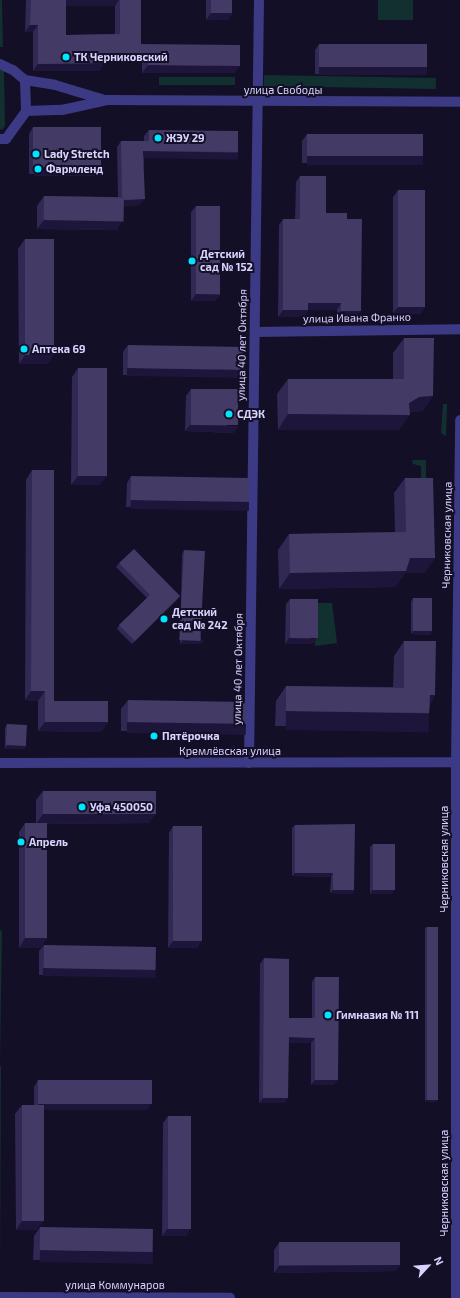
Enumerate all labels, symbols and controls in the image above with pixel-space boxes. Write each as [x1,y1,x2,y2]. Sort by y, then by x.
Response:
place label: ТК Черниковский [74,50,168,64]
marker: ТК Черниковский [61,52,71,62]
street label: улица Свободы [244,83,322,97]
place label: ЖЭУ 29 [166,131,205,145]
marker: ЖЭУ 29 [153,133,163,143]
place label: Lady Stretch [44,147,110,161]
marker: Lady Stretch [31,149,41,159]
place label: Фармленд [46,162,103,176]
marker: Фармленд [33,164,43,174]
place label: Детский сад № 152 [200,248,253,274]
marker: Детский сад № 152 [187,256,197,266]
street label: улица 40 лет Октября [234,289,250,401]
street label: улица Ивана Франко [303,310,411,326]
place label: Аптека 69 [32,342,85,356]
marker: Аптека 69 [19,344,29,354]
place label: СДЭК [237,407,265,421]
marker: СДЭК [224,409,234,419]
street label: Черниковская улица [439,481,455,589]
place label: Детский сад № 242 [172,606,228,632]
street label: улица 40 лет Октября [230,613,246,725]
marker: Детский сад № 242 [159,614,169,624]
place label: Пятёрочка [162,729,220,743]
marker: Пятёрочка [149,731,159,741]
street label: Кремлёвская улица [179,744,281,758]
place label: Уфа 450050 [90,800,153,814]
marker: Уфа 450050 [77,802,87,812]
street label: Черниковская улица [437,806,451,912]
place label: Апрель [29,835,68,849]
marker: Апрель [16,837,26,847]
place label: Гимназия № 111 [336,1008,419,1022]
marker: Гимназия № 111 [323,1010,333,1020]
street label: Черниковская улица [437,1130,451,1236]
north arrow [408,1246,448,1286]
text: N [432,1254,447,1267]
street label: улица Коммунаров [65,1278,165,1292]

